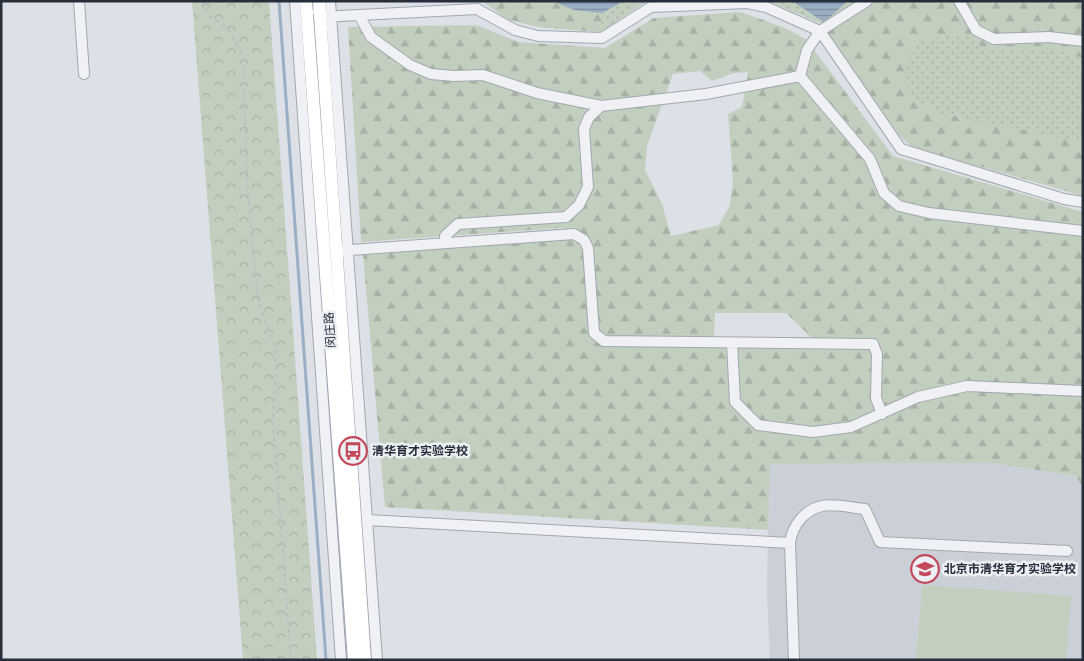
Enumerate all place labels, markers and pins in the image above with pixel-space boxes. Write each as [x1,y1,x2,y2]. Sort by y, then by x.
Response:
bus stop icon: 清华育才实验学校 [338,436,368,466]
place label: 清华育才实验学校 [372,442,468,459]
school or university icon: 北京市清华育才实验学校 [910,554,940,584]
place label: 北京市清华育才实验学校 [944,560,1076,577]

